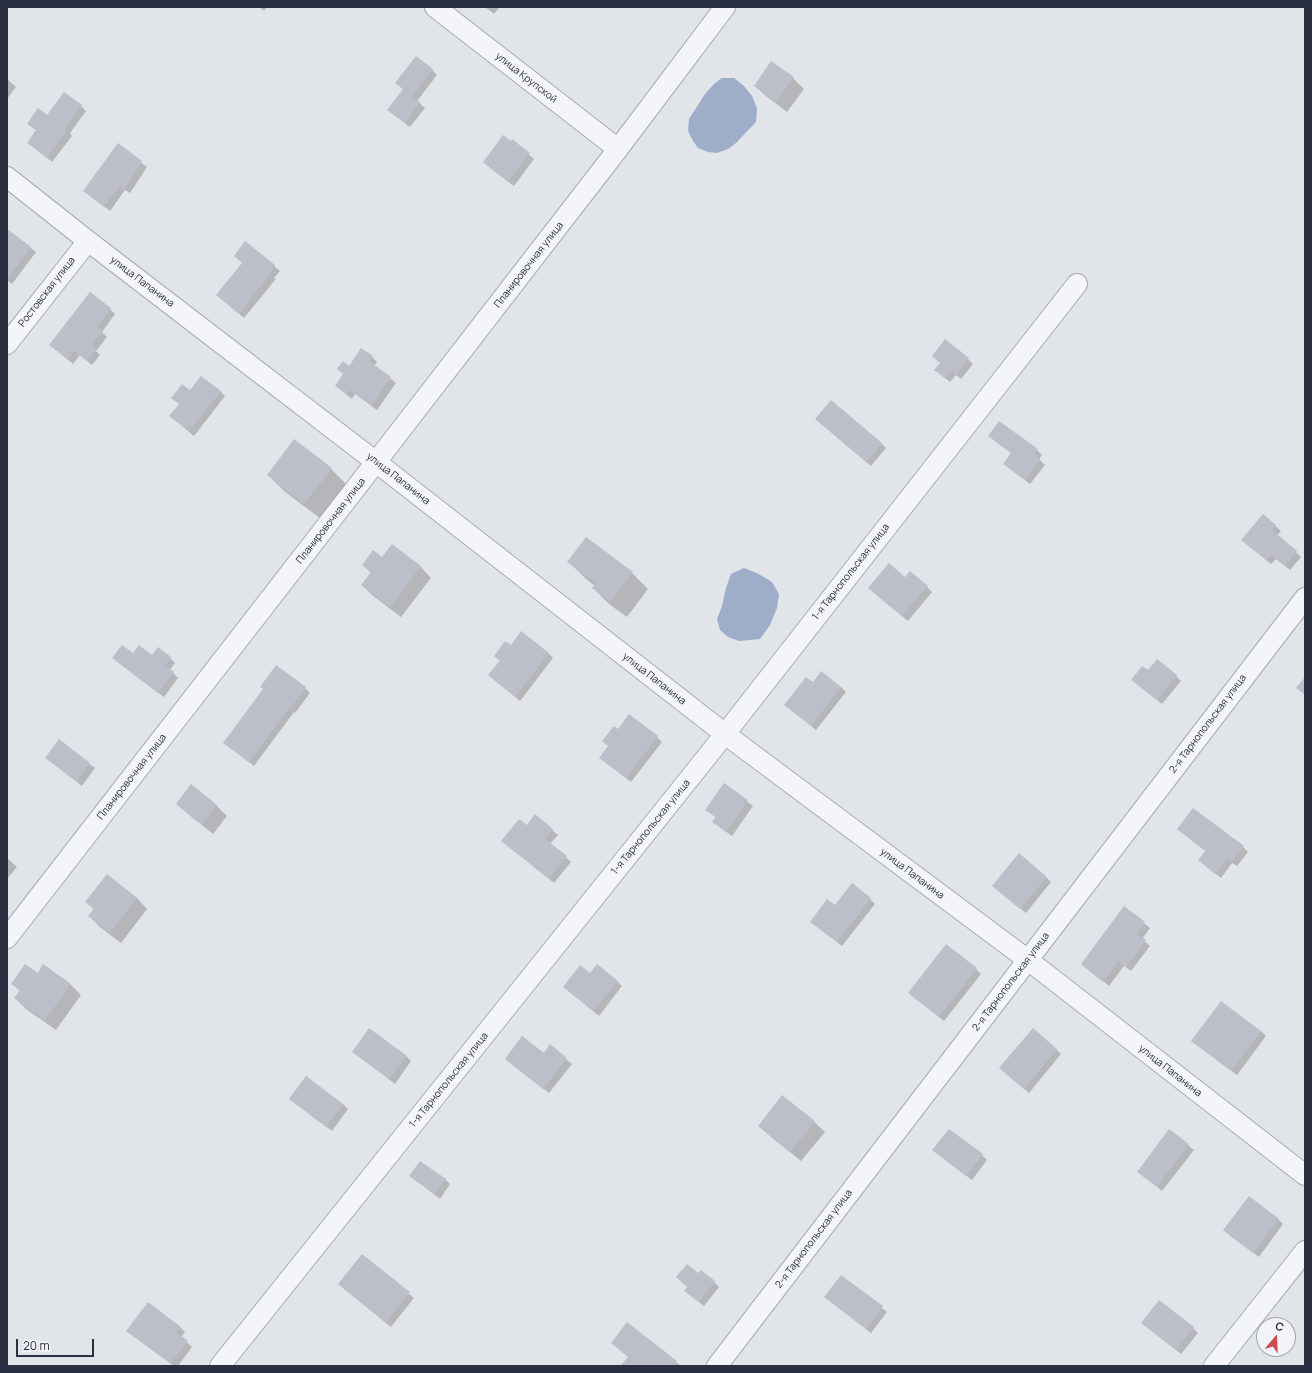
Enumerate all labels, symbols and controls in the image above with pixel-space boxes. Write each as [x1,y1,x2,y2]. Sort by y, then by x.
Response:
street label: улица Крупской [493,50,559,106]
street label: Планировочная улица [492,220,566,310]
street label: улица Папанина [108,254,176,310]
street label: Ростовская улица [16,255,78,329]
street label: улица Папанина [364,451,432,507]
street label: Планировочная улица [294,476,368,566]
street label: 1-я Тарнопольская улица [810,522,892,622]
street label: улица Папанина [620,651,688,707]
street label: 2-я Тарнопольская улица [1167,672,1249,776]
street label: Планировочная улица [95,732,169,822]
street label: 1-я Тарнопольская улица [609,777,693,877]
street label: улица Папанина [878,846,946,902]
street label: 2-я Тарнопольская улица [970,930,1052,1034]
street label: 1-я Тарнопольская улица [407,1030,491,1130]
street label: улица Папанина [1136,1043,1204,1099]
street label: 2-я Тарнопольская улица [773,1187,855,1291]
north arrow [1256,1317,1296,1357]
text: С [1273,1318,1286,1335]
scale bar [18,1331,96,1357]
text: 20 m [23,1337,50,1354]

